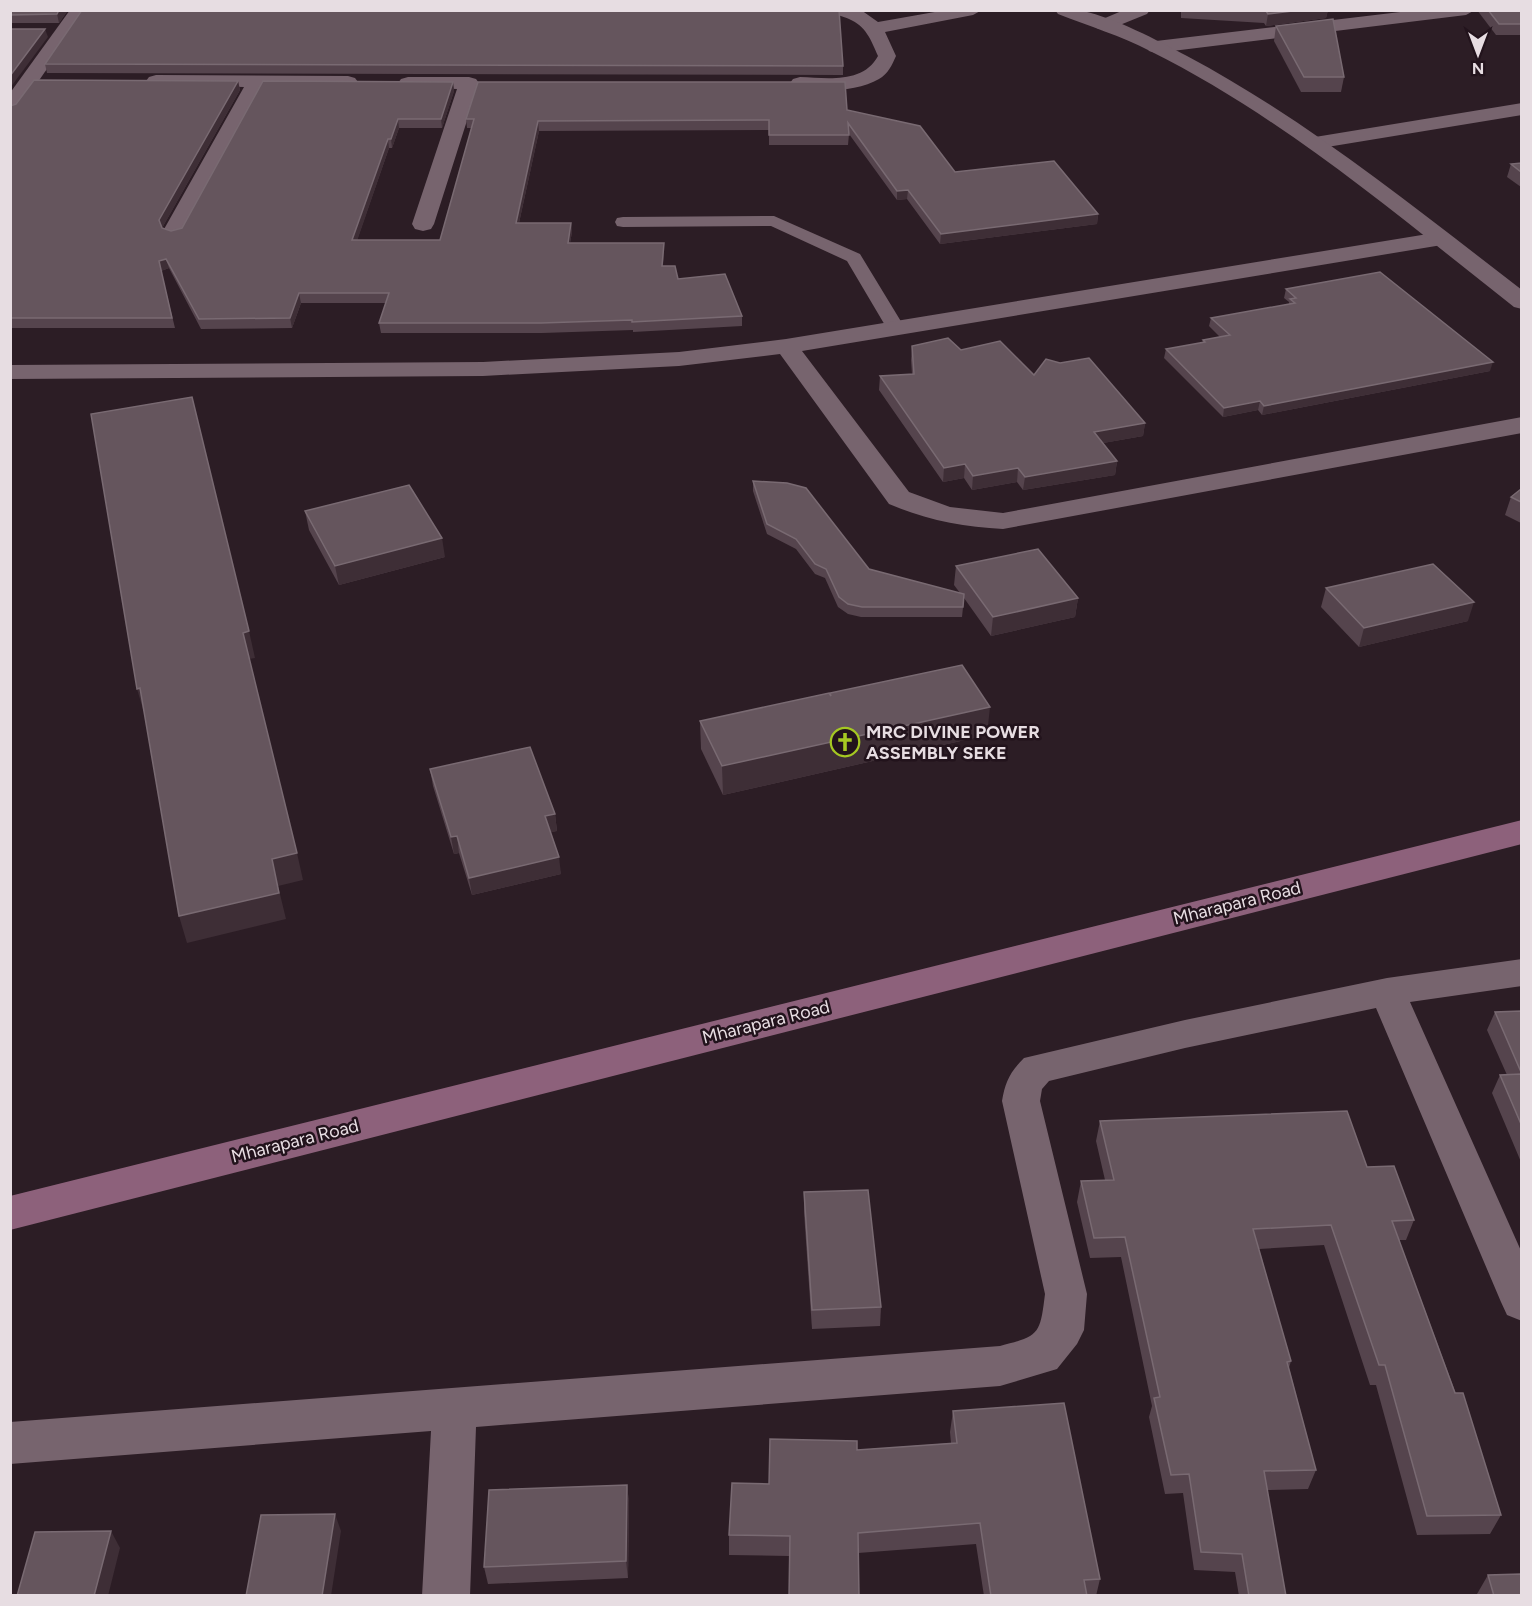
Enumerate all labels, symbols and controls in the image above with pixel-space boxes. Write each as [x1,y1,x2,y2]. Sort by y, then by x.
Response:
north arrow [1448,24,1508,84]
text: N [1472,59,1484,78]
place label: MRC DIVINE POWER ASSEMBLY SEKE [866,721,1040,764]
church icon: MRC DIVINE POWER ASSEMBLY SEKE [829,726,861,758]
street label: Mharapara Road [1171,877,1303,929]
street label: Mharapara Road [700,996,832,1048]
street label: Mharapara Road [229,1115,361,1167]

